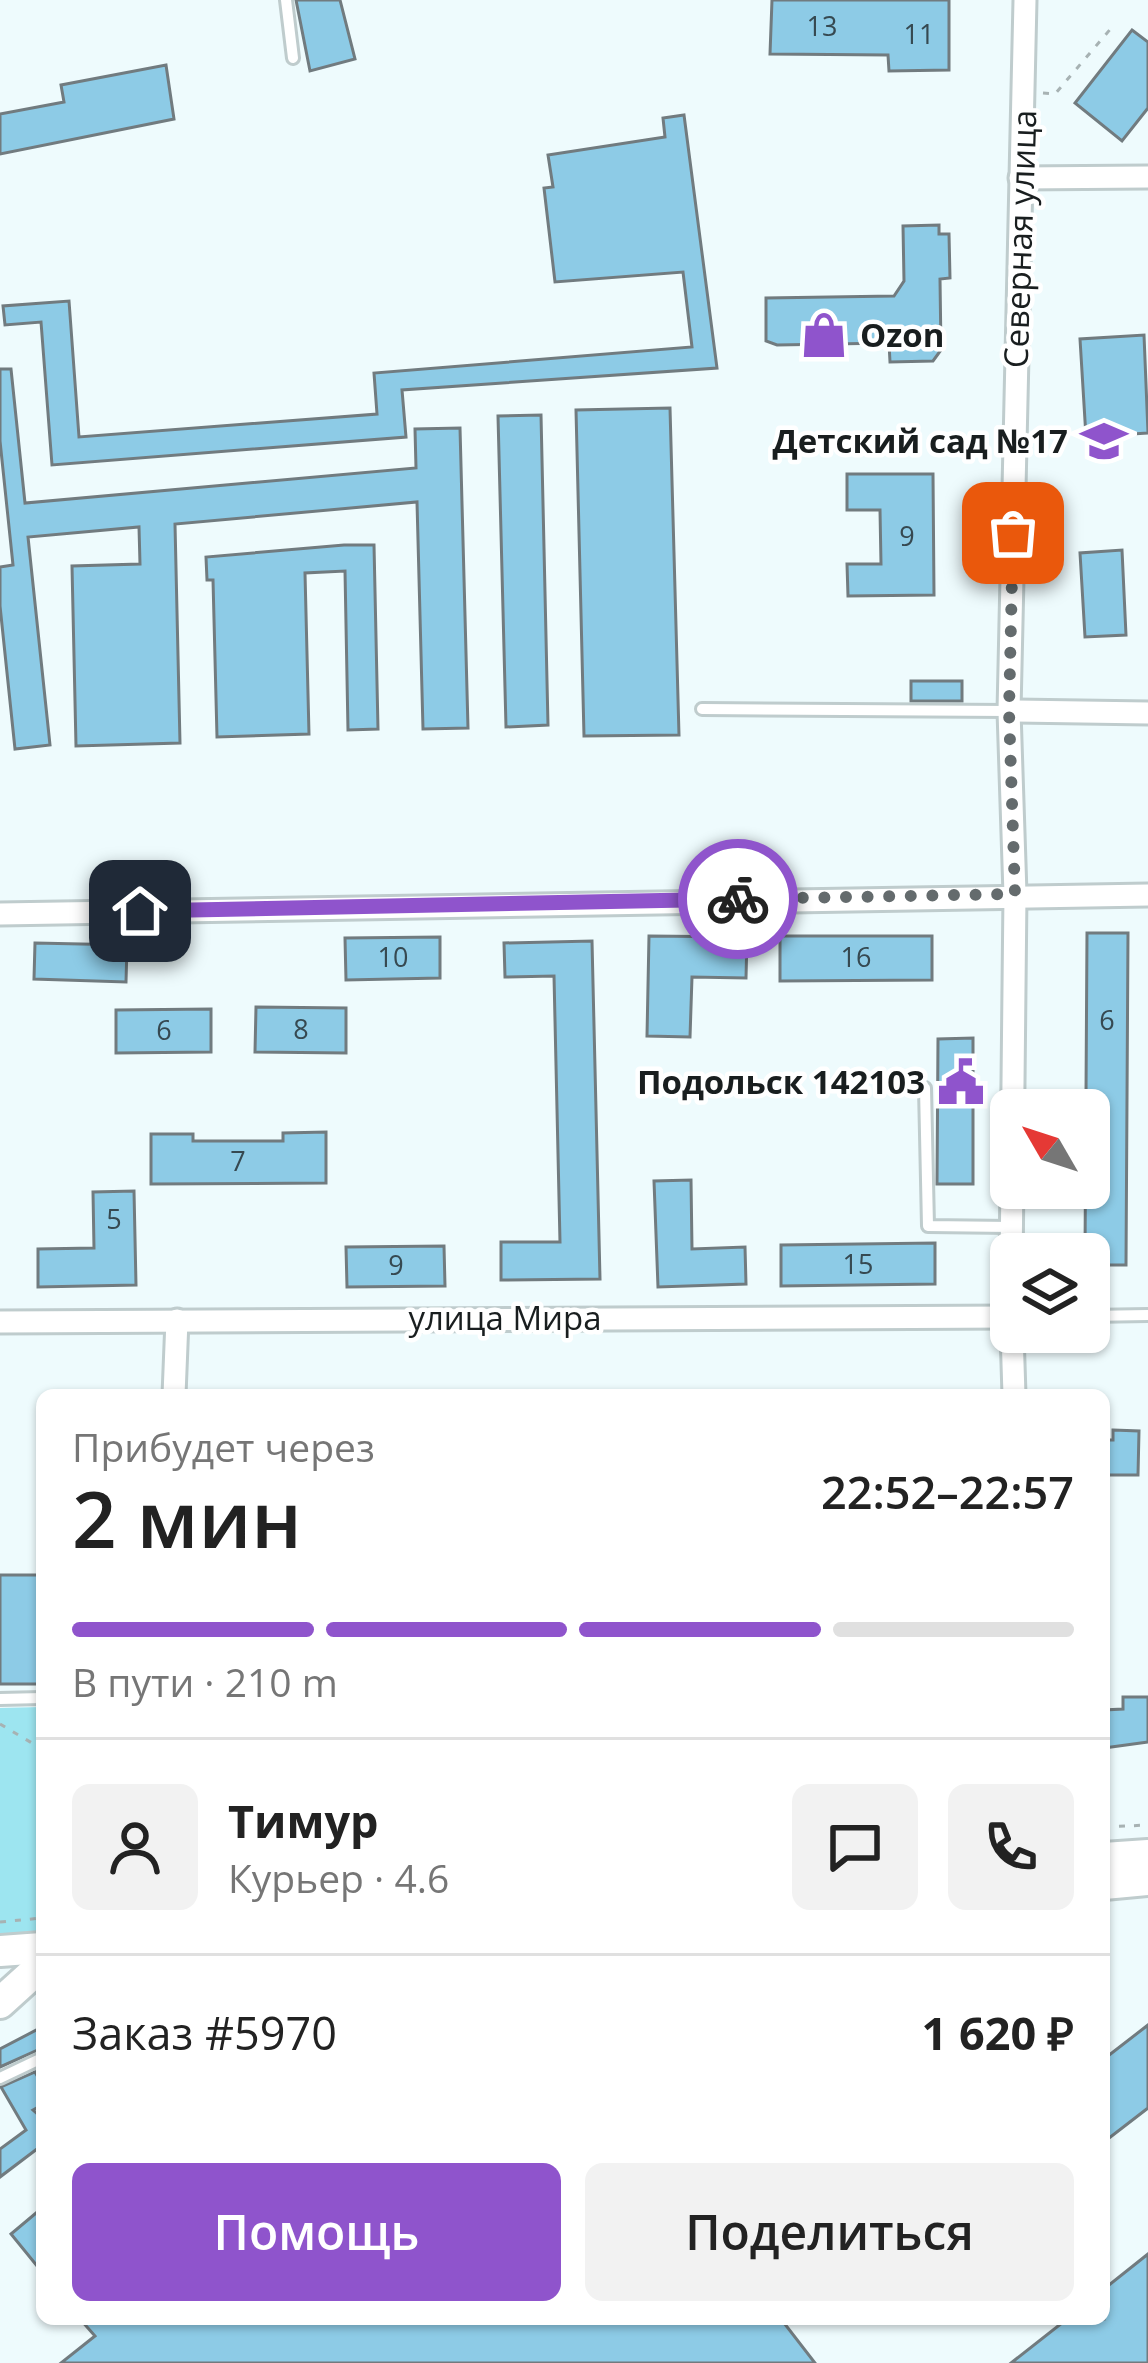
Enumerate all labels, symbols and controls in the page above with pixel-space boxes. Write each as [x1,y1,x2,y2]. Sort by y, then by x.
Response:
house number: 13 [807,7,837,44]
house number: 11 [904,15,934,52]
street label: Северная улица [993,109,1046,369]
shop icon: Ozon [799,310,849,360]
place label: Ozon [860,312,944,357]
school or university icon: Детский сад №17 [1079,416,1129,466]
place label: Детский сад №17 [772,418,1068,463]
pin [962,482,1064,584]
icon: bag [980,500,1046,566]
house number: 9 [899,517,915,554]
courier [678,839,798,959]
pin [89,860,191,962]
icon: bike [705,866,771,932]
icon: home [107,878,173,944]
house number: 10 [378,938,408,975]
house number: 16 [841,938,871,975]
house number: 6 [1099,1001,1115,1038]
house number: 8 [293,1010,309,1047]
house number: 6 [156,1011,172,1048]
public building icon: Подольск 142103 [936,1057,986,1107]
place label: Подольск 142103 [637,1059,925,1104]
north arrow [990,1089,1110,1209]
map controls [990,1089,1110,1353]
house number: 7 [230,1142,246,1179]
house number: 5 [106,1200,122,1237]
button: layers [990,1233,1110,1353]
house number: 15 [843,1245,873,1282]
house number: 9 [388,1246,404,1283]
street label: улица Мира [408,1295,602,1340]
text: Прибудет через [72,1420,375,1473]
text: 22:52–22:57 [821,1461,1074,1522]
text: 2 мин [72,1465,302,1571]
text: В пути · 210 m [72,1655,338,1708]
button: person [72,1784,198,1910]
button: chat [792,1784,918,1910]
button: phone [948,1784,1074,1910]
text: Тимур [228,1790,379,1851]
text: Курьер · 4.6 [228,1851,449,1904]
text: Заказ #5970 [72,2002,337,2063]
text: 1 620 ₽ [922,2002,1074,2063]
button: Помощь [72,2163,561,2301]
button: Поделиться [585,2163,1074,2301]

